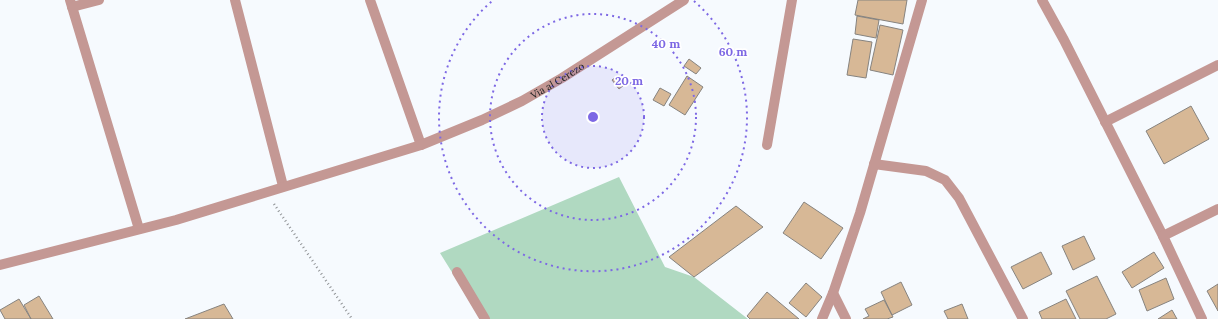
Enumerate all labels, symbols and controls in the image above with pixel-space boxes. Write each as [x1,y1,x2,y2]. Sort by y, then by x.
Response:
text: 40 m [652,36,680,51]
text: 60 m [719,44,747,59]
street label: Via al Cerezo [527,59,587,102]
text: 20 m [615,73,643,88]
centre of rings [586,110,600,124]

